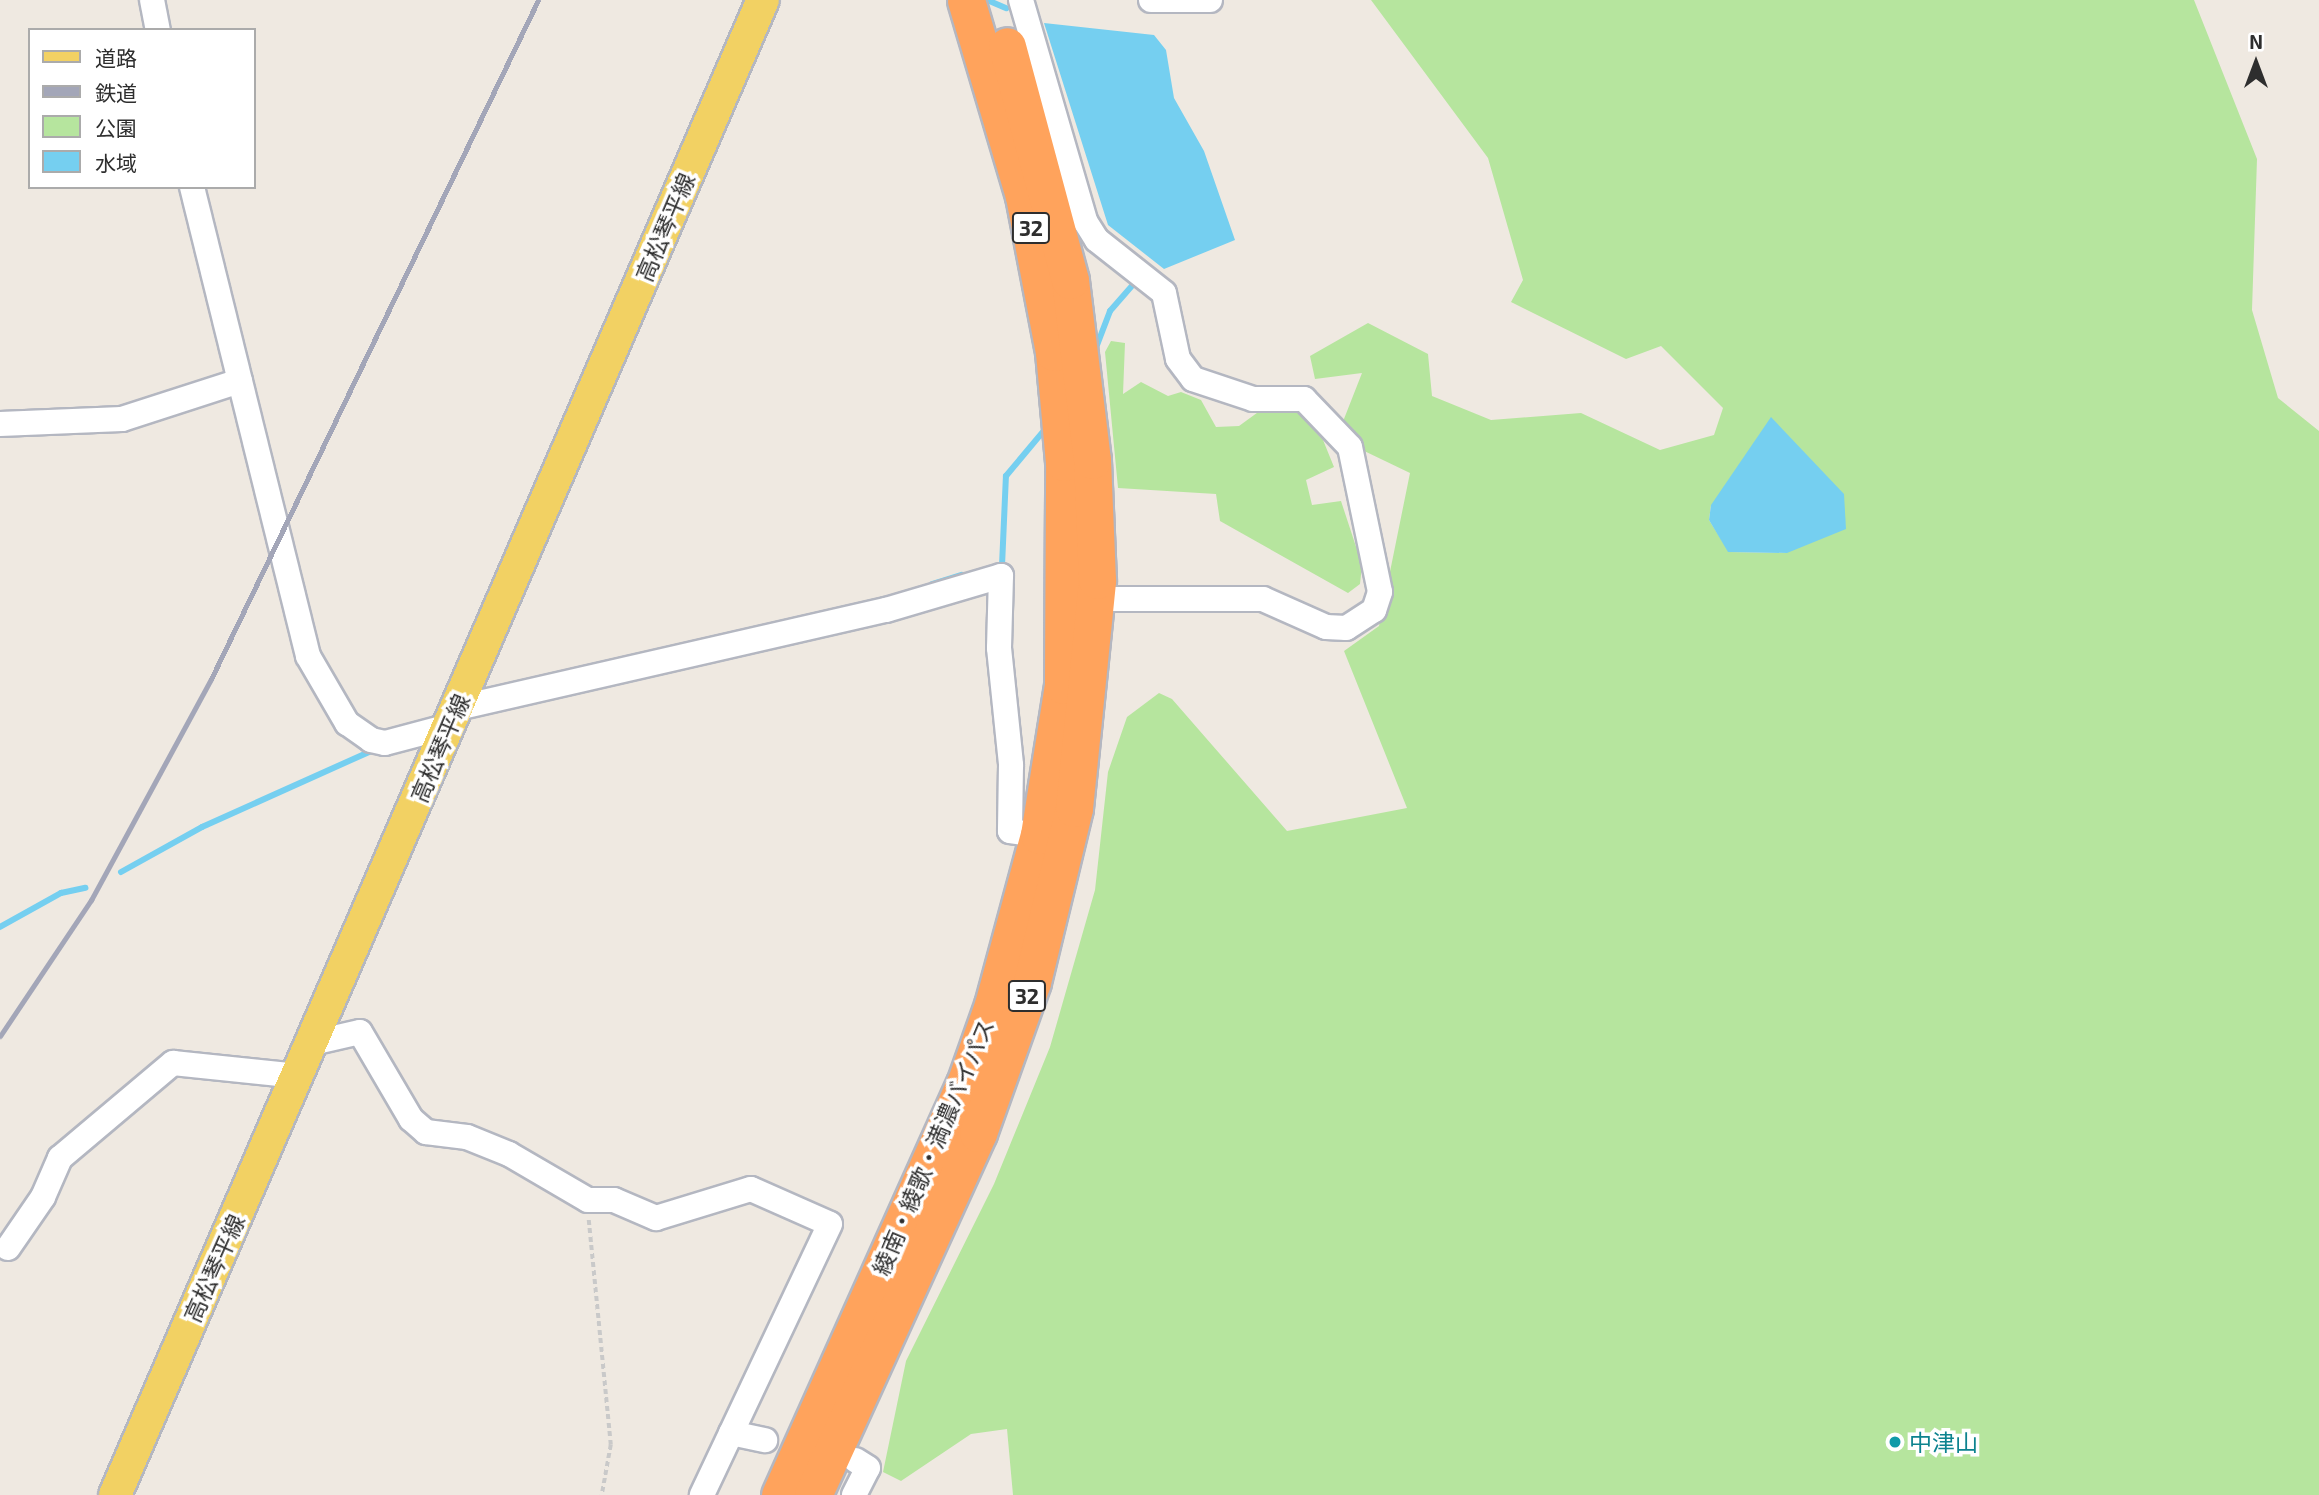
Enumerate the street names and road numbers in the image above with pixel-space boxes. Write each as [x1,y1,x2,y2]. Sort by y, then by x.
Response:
street label: 高松琴平線 [630,169,700,285]
road number: 32 [1012,210,1050,246]
street label: 高松琴平線 [405,690,475,806]
road number: 32 [1008,978,1046,1014]
street label: 綾南・綾歌・満濃バイパス [866,1015,1000,1279]
street label: 高松琴平線 [178,1210,250,1326]

